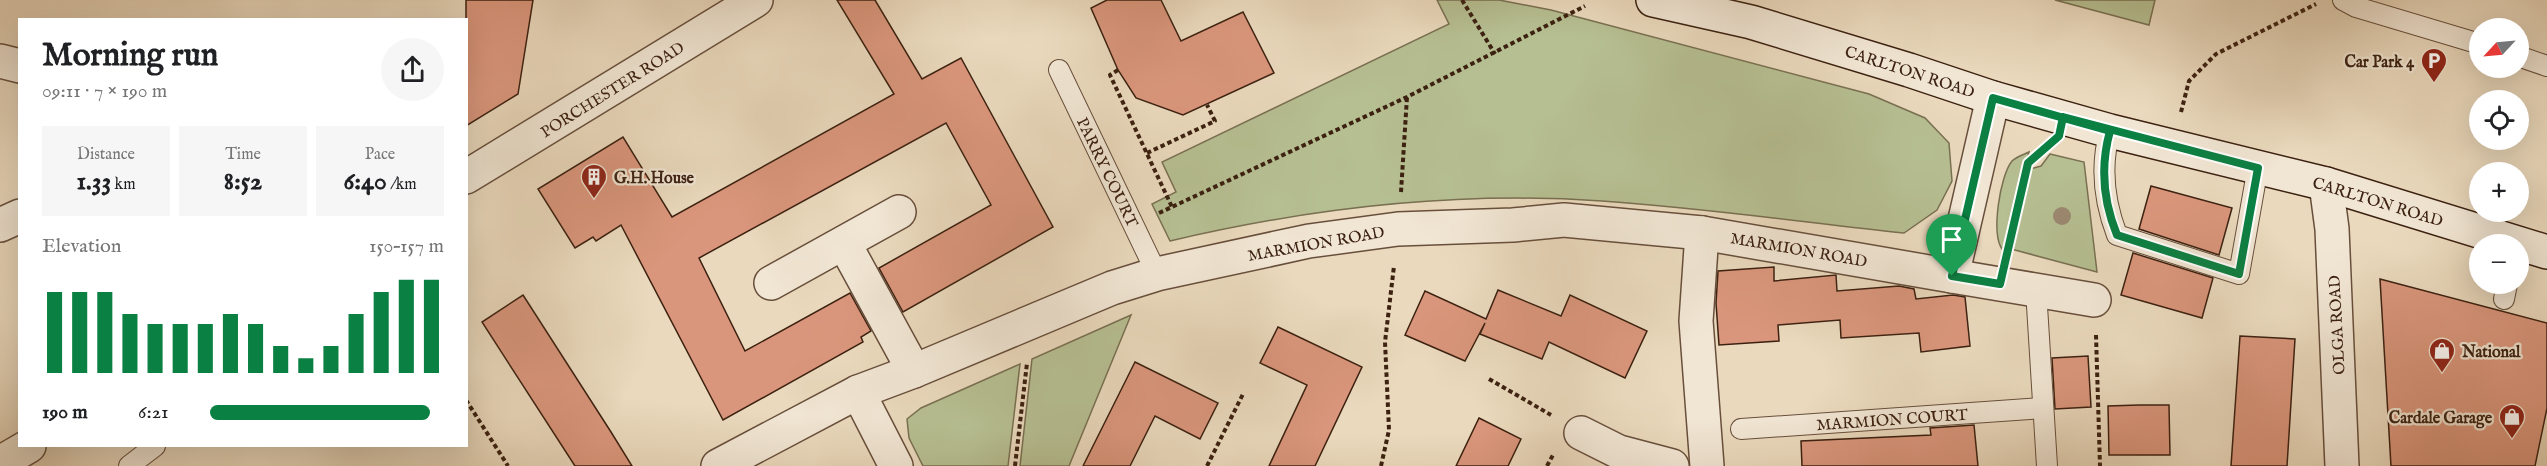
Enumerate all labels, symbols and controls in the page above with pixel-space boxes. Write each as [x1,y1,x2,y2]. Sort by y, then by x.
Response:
north arrow [2469,18,2529,78]
map controls [2469,18,2529,294]
text: Morning run [42,35,218,77]
button: share [381,38,444,101]
street label: PORCHESTER ROAD [538,38,689,143]
street label: CARLTON ROAD [1842,42,1977,103]
parking icon: Car Park 4 [2419,46,2449,84]
place label: Car Park 4 [2345,53,2415,73]
text: 09:11 · 7 × 190 m [42,79,167,104]
button: locate [2469,90,2529,150]
street label: PARRY COURT [1071,115,1142,231]
text: Distance [77,145,135,165]
text: Time [225,145,261,165]
text: Pace [365,145,395,165]
building icon: G.H. House [579,162,609,200]
button: + [2469,162,2529,222]
text: 1.33 [76,165,111,198]
text: 8:52 [224,165,262,198]
text: 6:40 [343,165,387,198]
place label: G.H. House [614,169,695,189]
street label: CARLTON ROAD [2310,174,2445,232]
text: km [111,175,136,195]
text: /km [387,175,417,195]
pin [1926,214,1977,276]
street label: MARMION ROAD [1246,223,1386,267]
icon: arrive [1935,223,1968,256]
street label: MARMION ROAD [1729,229,1869,273]
text: Elevation [42,234,121,259]
text: 150–157 m [369,234,444,259]
button: − [2469,234,2529,294]
street label: OLGA ROAD [2325,274,2351,375]
shop icon: National [2427,336,2457,374]
place label: National [2461,343,2521,363]
text: 190 m [42,400,88,425]
text: 6:21 [138,400,169,425]
shop icon: Cardale Garage [2497,402,2527,440]
street label: MARMION COURT [1816,406,1969,436]
place label: Cardale Garage [2389,409,2493,429]

